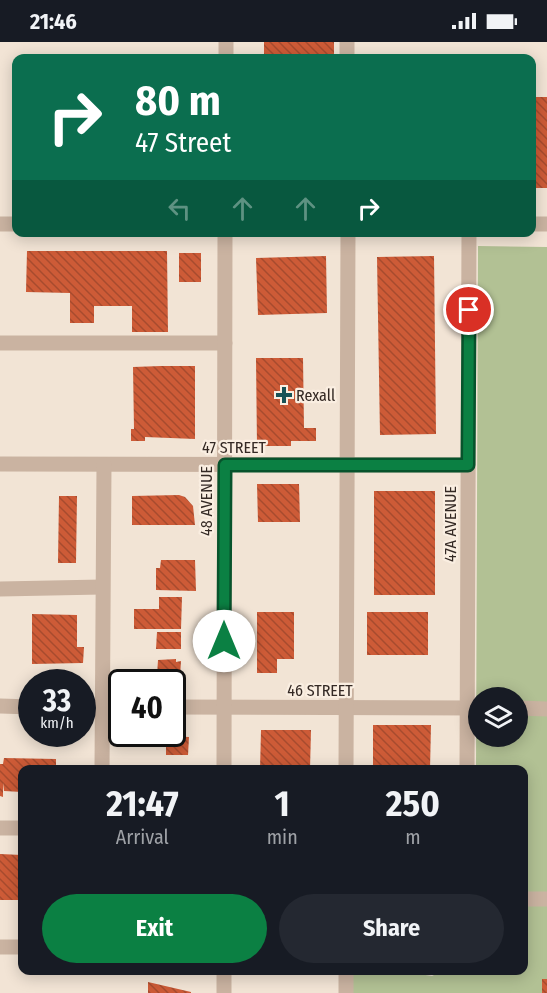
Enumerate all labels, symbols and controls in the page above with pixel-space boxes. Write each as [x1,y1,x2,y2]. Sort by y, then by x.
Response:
text: 21:46 [30,8,77,35]
text: 80 m [135,76,221,126]
icon: right [36,78,114,156]
text: 47 Street [135,127,231,159]
icon: left [163,192,196,225]
icon: ahead [226,192,259,225]
icon: ahead [289,192,322,225]
icon: right [352,192,385,225]
pin [443,284,494,335]
icon: arrive [452,293,485,326]
place label: Rexall [296,386,335,405]
marker: Rexall [277,388,291,402]
street label: 47 STREET [202,438,266,457]
street label: 48 AVENUE [197,466,216,536]
street label: 47A AVENUE [441,486,460,562]
position arrow [192,609,256,673]
speed limit sign: 40 [108,669,186,747]
street label: 46 STREET [287,681,353,700]
text: 33 [43,683,71,719]
map controls [468,687,528,747]
button: layers [468,687,528,747]
text: km/h [40,714,74,732]
text: 21:47 [106,782,179,826]
text: 1 [275,782,290,826]
text: 250 [386,782,440,826]
text: Arrival [116,825,169,849]
text: min [267,825,298,849]
text: m [405,825,421,849]
button: Exit [42,894,267,963]
button: Share [279,894,504,963]

